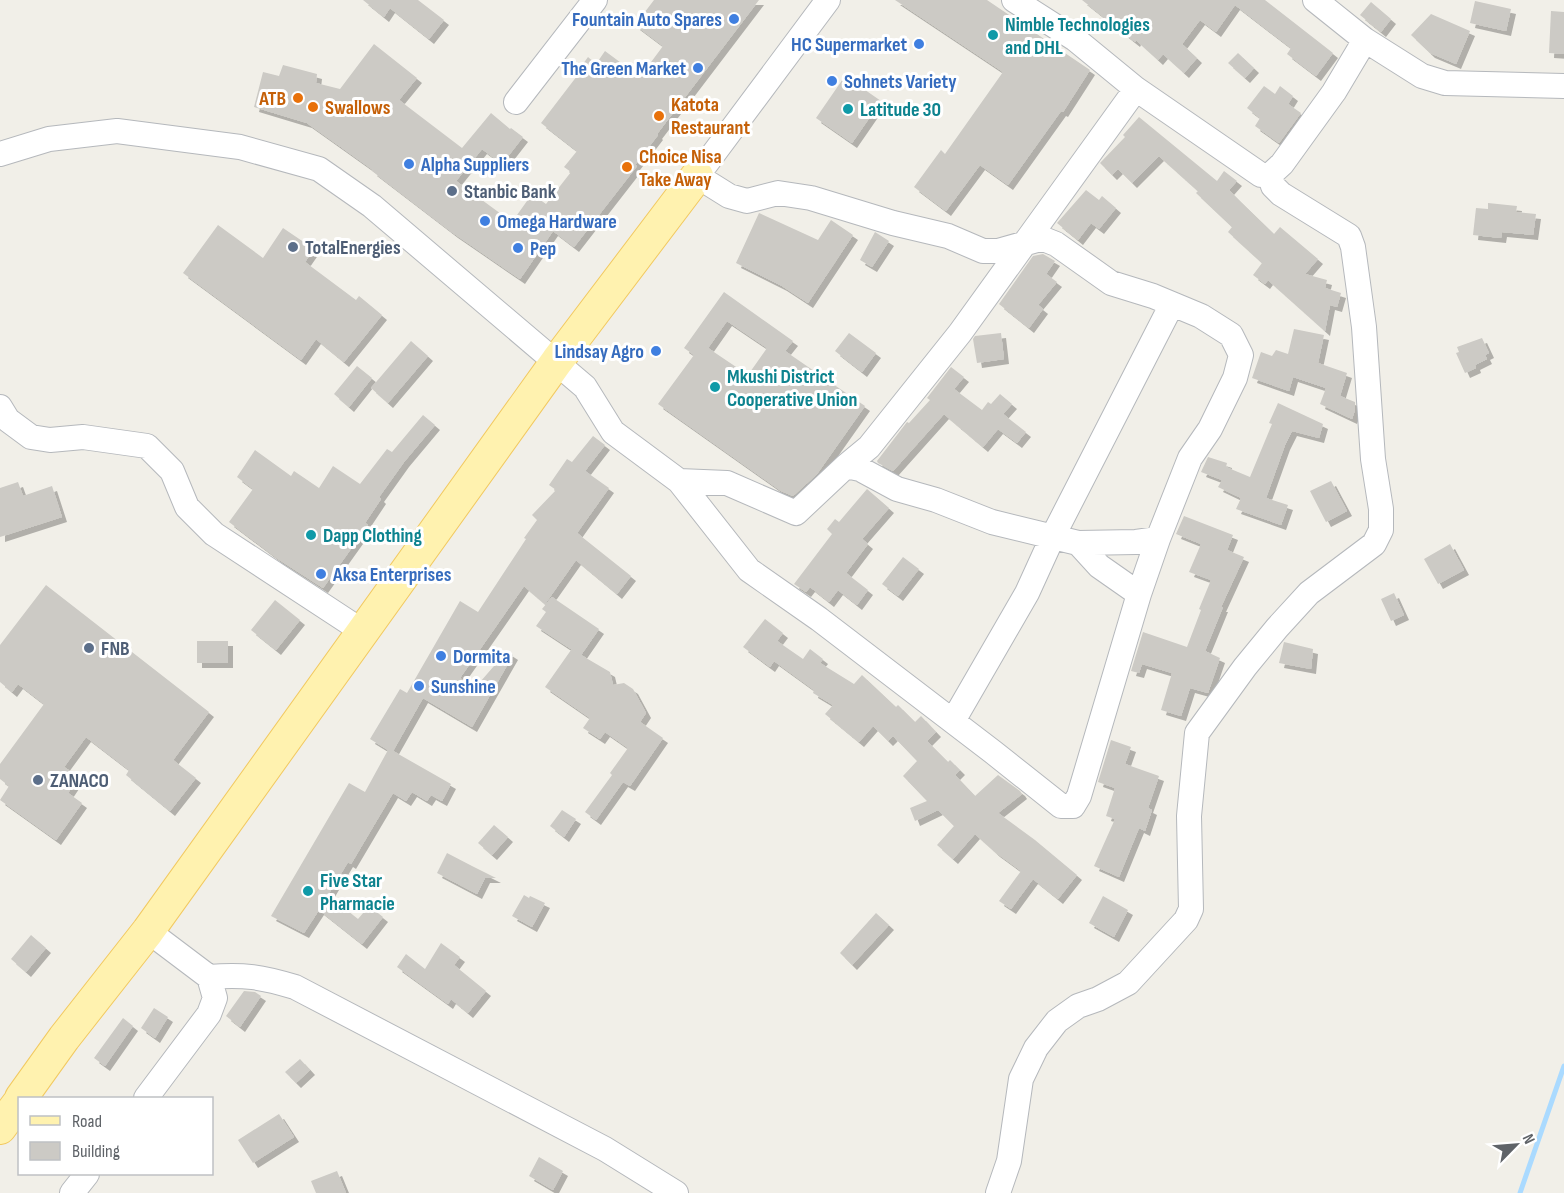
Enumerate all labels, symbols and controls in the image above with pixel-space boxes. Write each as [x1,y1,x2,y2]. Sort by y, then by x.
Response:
place label: Fountain Auto Spares [572,8,722,32]
marker: Fountain Auto Spares [727,12,741,26]
place label: Nimble Technologies and DHL [1005,13,1150,60]
marker: Nimble Technologies and DHL [986,28,1000,42]
place label: HC Supermarket [791,33,907,57]
marker: HC Supermarket [912,37,926,51]
place label: The Green Market [561,57,686,81]
marker: The Green Market [691,61,705,75]
place label: Sohnets Variety [844,70,957,94]
marker: Sohnets Variety [825,74,839,88]
place label: ATB [258,87,286,111]
marker: ATB [291,91,305,105]
place label: Katota Restaurant [671,93,750,140]
place label: Swallows [325,96,391,120]
place label: Latitude 30 [860,98,941,122]
marker: Swallows [306,100,320,114]
marker: Latitude 30 [841,102,855,116]
marker: Katota Restaurant [652,109,666,123]
place label: Choice Nisa Take Away [639,145,722,192]
place label: Alpha Suppliers [420,153,530,177]
marker: Alpha Suppliers [402,157,416,171]
marker: Choice Nisa Take Away [620,160,634,174]
place label: Stanbic Bank [464,180,557,204]
marker: Stanbic Bank [445,184,459,198]
place label: Omega Hardware [497,210,617,234]
marker: Omega Hardware [478,214,492,228]
place label: TotalEnergies [305,236,401,260]
place label: Pep [530,237,556,261]
marker: TotalEnergies [286,240,300,254]
marker: Pep [511,241,525,255]
place label: Lindsay Agro [554,340,644,364]
marker: Lindsay Agro [649,344,663,358]
place label: Mkushi District Cooperative Union [727,365,857,412]
marker: Mkushi District Cooperative Union [708,380,722,394]
place label: Dapp Clothing [323,524,422,548]
marker: Dapp Clothing [304,528,318,542]
place label: Aksa Enterprises [332,563,452,587]
marker: Aksa Enterprises [314,567,328,581]
place label: FNB [101,637,130,661]
marker: FNB [82,641,96,655]
place label: Dormita [453,645,510,669]
marker: Dormita [434,649,448,663]
place label: Sunshine [431,675,496,699]
marker: Sunshine [412,679,426,693]
place label: ZANACO [50,769,109,793]
marker: ZANACO [31,773,45,787]
place label: Five Star Pharmacie [320,869,395,916]
marker: Five Star Pharmacie [301,884,315,898]
legend [18,1097,213,1175]
text: Road [72,1111,102,1132]
north arrow [1486,1115,1546,1175]
text: N [1518,1131,1539,1147]
text: Building [72,1141,120,1162]

